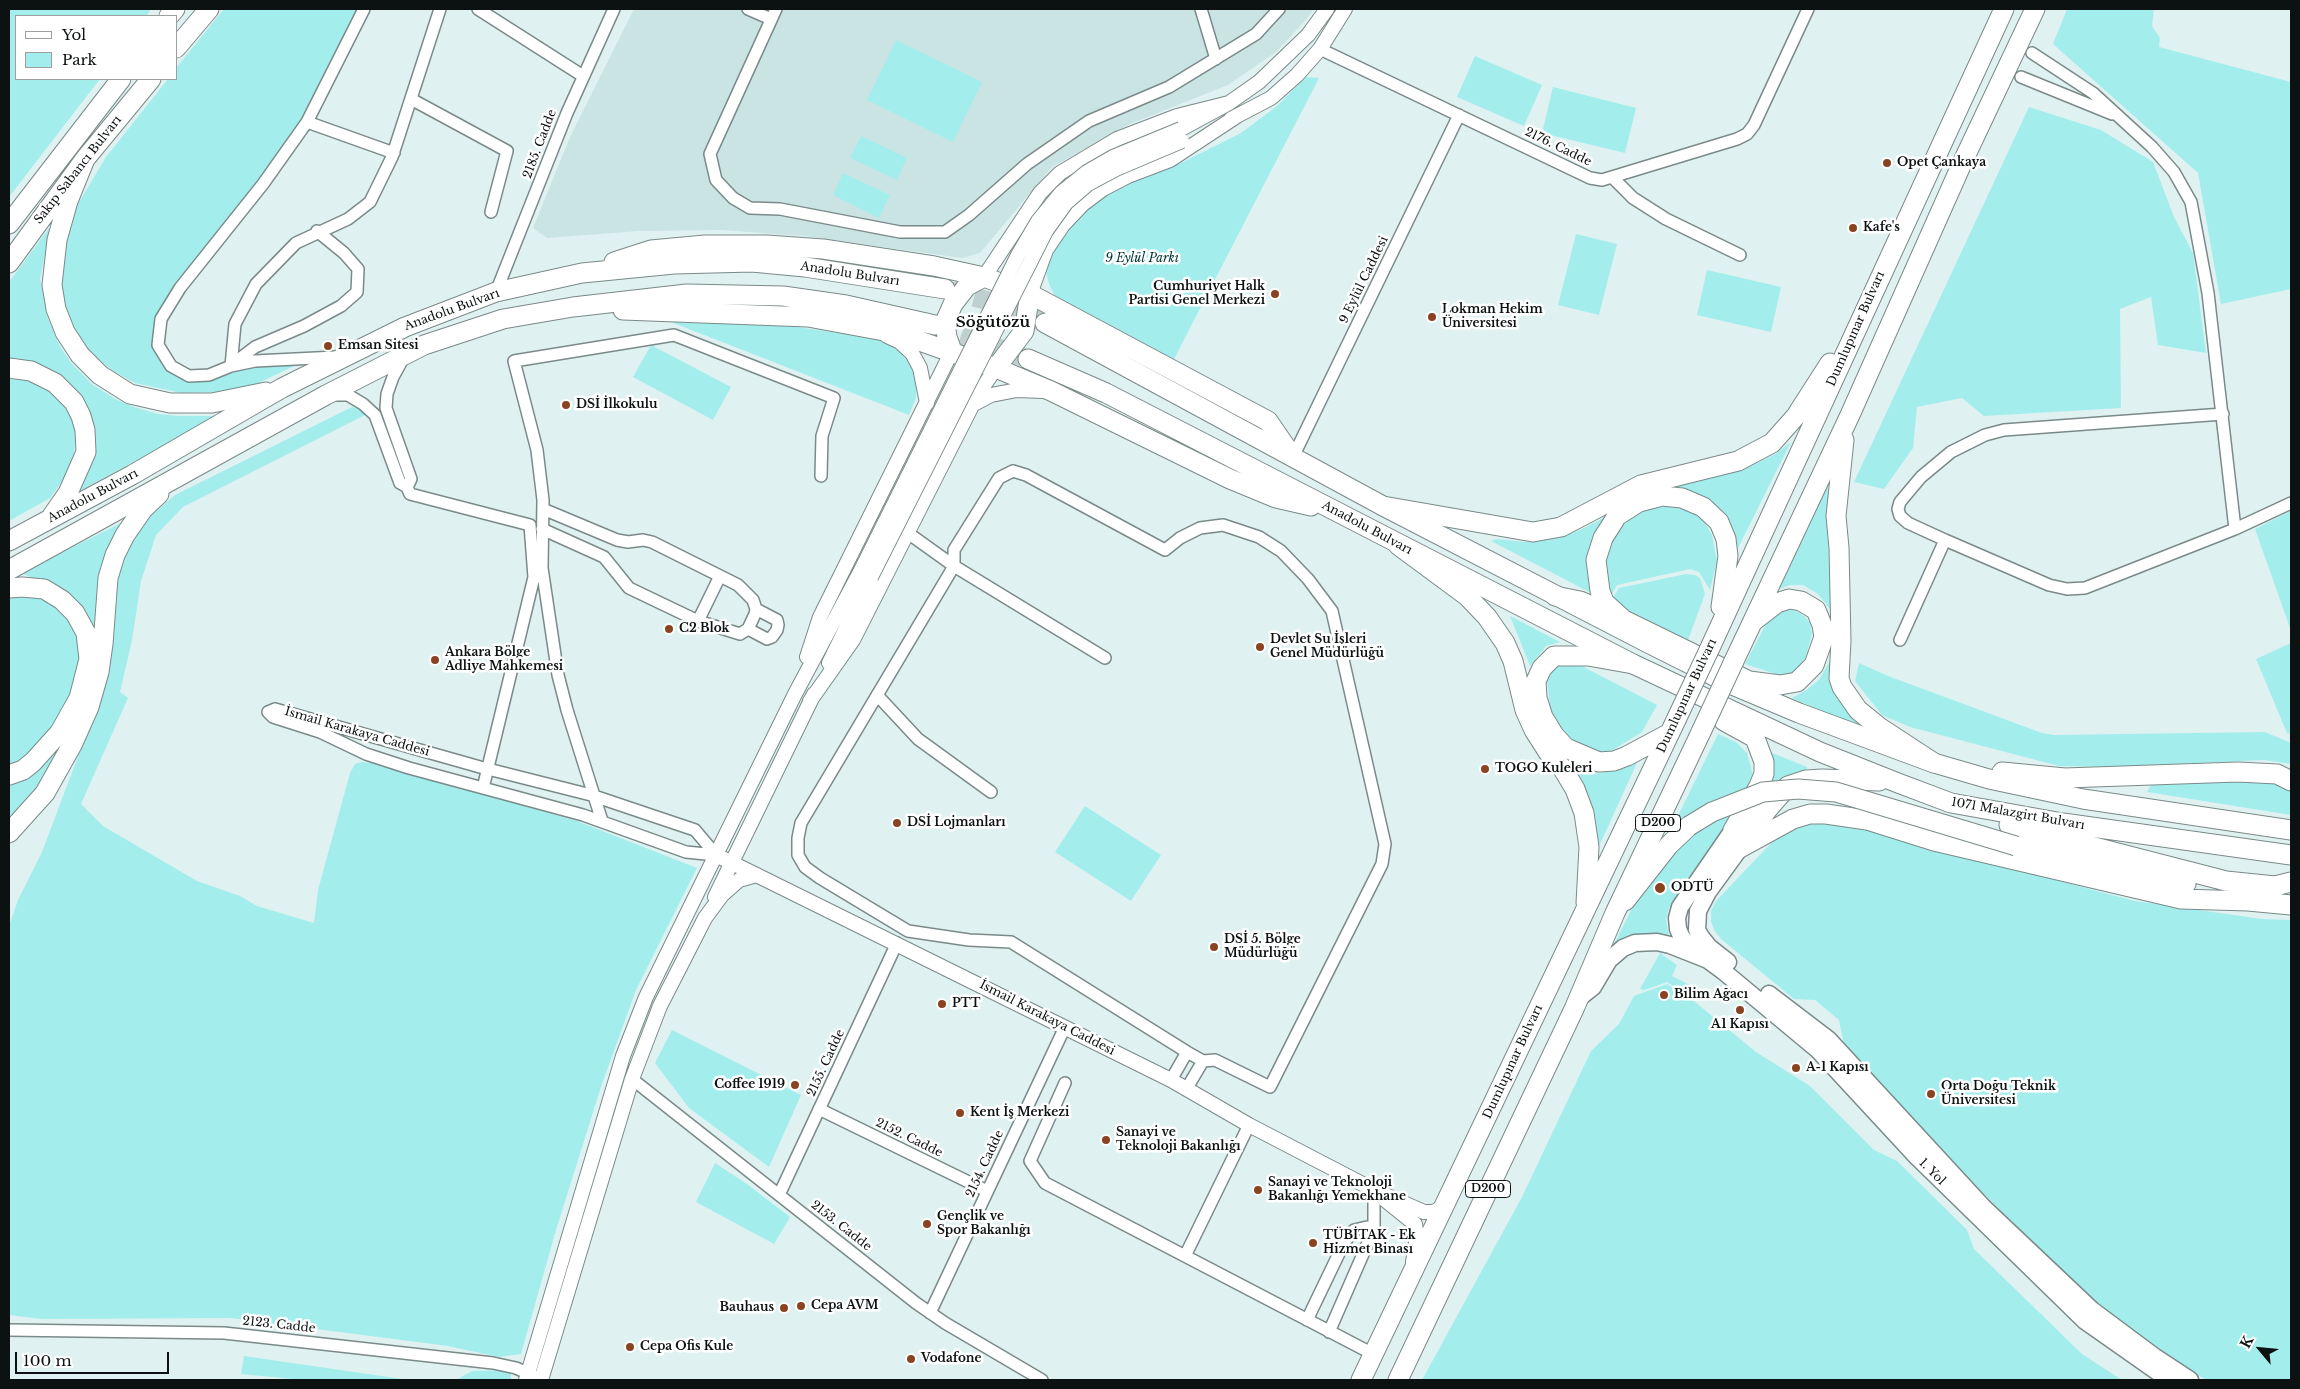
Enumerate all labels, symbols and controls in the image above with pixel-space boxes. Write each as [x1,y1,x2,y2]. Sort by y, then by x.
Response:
legend [15,15,178,80]
text: Yol [62,25,86,44]
text: Park [62,50,97,69]
street label: 2185. Cadde [520,107,560,181]
street label: Sakıp Sabancı Bulvarı [31,113,125,227]
street label: 2176. Cadde [1522,125,1594,169]
place label: Opet Çankaya [1897,156,1986,170]
marker: Opet Çankaya [1881,157,1893,169]
place label: Kafe's [1863,221,1900,235]
marker: Kafe's [1847,222,1859,234]
street label: 9 Eylül Caddesi [1337,234,1391,326]
park label: 9 Eylül Parkı [1105,252,1179,266]
street label: Anadolu Bulvarı [799,259,901,289]
street label: Dumlupınar Bulvarı [1824,269,1888,389]
place label: Cumhuriyet Halk Partisi Genel Merkezi [1129,280,1265,308]
street label: Anadolu Bulvarı [402,286,502,334]
marker: Cumhuriyet Halk Partisi Genel Merkezi [1269,288,1281,300]
place label: Lokman Hekim Üniversitesi [1442,303,1543,331]
marker: Lokman Hekim Üniversitesi [1426,311,1438,323]
district label: Söğütözü [956,314,1030,332]
place label: Emsan Sitesi [338,339,419,353]
marker: Emsan Sitesi [322,340,334,352]
place label: DSİ İlkokulu [576,398,658,412]
marker: DSİ İlkokulu [560,399,572,411]
street label: Anadolu Bulvarı [45,466,141,526]
street label: Anadolu Bulvarı [1319,498,1415,558]
place label: C2 Blok [679,622,730,636]
marker: C2 Blok [663,623,675,635]
place label: Devlet Su İşleri Genel Müdürlüğü [1270,633,1384,661]
street label: Dumlupınar Bulvarı [1654,637,1720,755]
marker: Devlet Su İşleri Genel Müdürlüğü [1254,641,1266,653]
place label: Ankara Bölge Adliye Mahkemesi [445,646,563,674]
marker: Ankara Bölge Adliye Mahkemesi [429,654,441,666]
street label: İsmail Karakaya Caddesi [283,704,431,760]
place label: TOGO Kuleleri [1495,762,1592,776]
marker: TOGO Kuleleri [1479,763,1491,775]
street label: 1071 Malazgirt Bulvarı [1950,795,2086,833]
road number: D200 [1636,814,1680,831]
place label: DSİ Lojmanları [907,816,1006,830]
marker: DSİ Lojmanları [891,817,903,829]
marker: ODTÜ [1653,881,1667,895]
place label: ODTÜ [1671,881,1714,895]
place label: DSİ 5. Bölge Müdürlüğü [1224,933,1301,961]
marker: DSİ 5. Bölge Müdürlüğü [1208,941,1220,953]
street label: İsmail Karakaya Caddesi [977,978,1117,1058]
place label: Bilim Ağacı [1674,988,1748,1002]
marker: Bilim Ağacı [1658,989,1670,1001]
place label: PTT [952,997,980,1011]
marker: PTT [936,998,948,1010]
street label: Dumlupınar Bulvarı [1480,1003,1546,1121]
marker: A1 Kapısı [1734,1004,1746,1016]
place label: A1 Kapısı [1711,1018,1769,1032]
street label: 2155. Cadde [804,1027,848,1099]
place label: A-1 Kapısı [1806,1061,1869,1075]
marker: A-1 Kapısı [1790,1062,1802,1074]
place label: Coffee 1919 [714,1078,785,1092]
marker: Coffee 1919 [789,1079,801,1091]
place label: Orta Doğu Teknik Üniversitesi [1941,1080,2056,1108]
marker: Orta Doğu Teknik Üniversitesi [1925,1088,1937,1100]
place label: Kent İş Merkezi [970,1106,1069,1120]
marker: Kent İş Merkezi [954,1107,966,1119]
street label: 2152. Cadde [873,1116,945,1160]
place label: Sanayi ve Teknoloji Bakanlığı [1116,1126,1241,1154]
street label: 2154. Cadde [963,1128,1007,1200]
marker: Sanayi ve Teknoloji Bakanlığı [1100,1134,1112,1146]
street label: 1. Yol [1916,1156,1948,1188]
place label: Sanayi ve Teknoloji Bakanlığı Yemekhane [1268,1176,1406,1204]
road number: D200 [1466,1180,1510,1198]
marker: Sanayi ve Teknoloji Bakanlığı Yemekhane [1252,1184,1264,1196]
street label: 2153. Cadde [808,1198,874,1254]
place label: Gençlik ve Spor Bakanlığı [937,1210,1031,1238]
marker: Gençlik ve Spor Bakanlığı [921,1218,933,1230]
place label: TÜBİTAK - Ek Hizmet Binası [1323,1229,1416,1257]
marker: TÜBİTAK - Ek Hizmet Binası [1307,1237,1319,1249]
place label: Cepa AVM [811,1299,878,1313]
marker: Cepa AVM [795,1300,807,1312]
place label: Bauhaus [719,1301,774,1315]
marker: Bauhaus [778,1302,790,1314]
street label: 2123. Cadde [242,1314,316,1336]
north arrow [2235,1324,2285,1374]
text: K [2236,1333,2257,1351]
place label: Cepa Ofis Kule [640,1340,733,1354]
marker: Cepa Ofis Kule [624,1341,636,1353]
scale bar [18,1342,171,1374]
text: 100 m [23,1351,72,1370]
place label: Vodafone [921,1352,982,1366]
marker: Vodafone [905,1353,917,1365]

